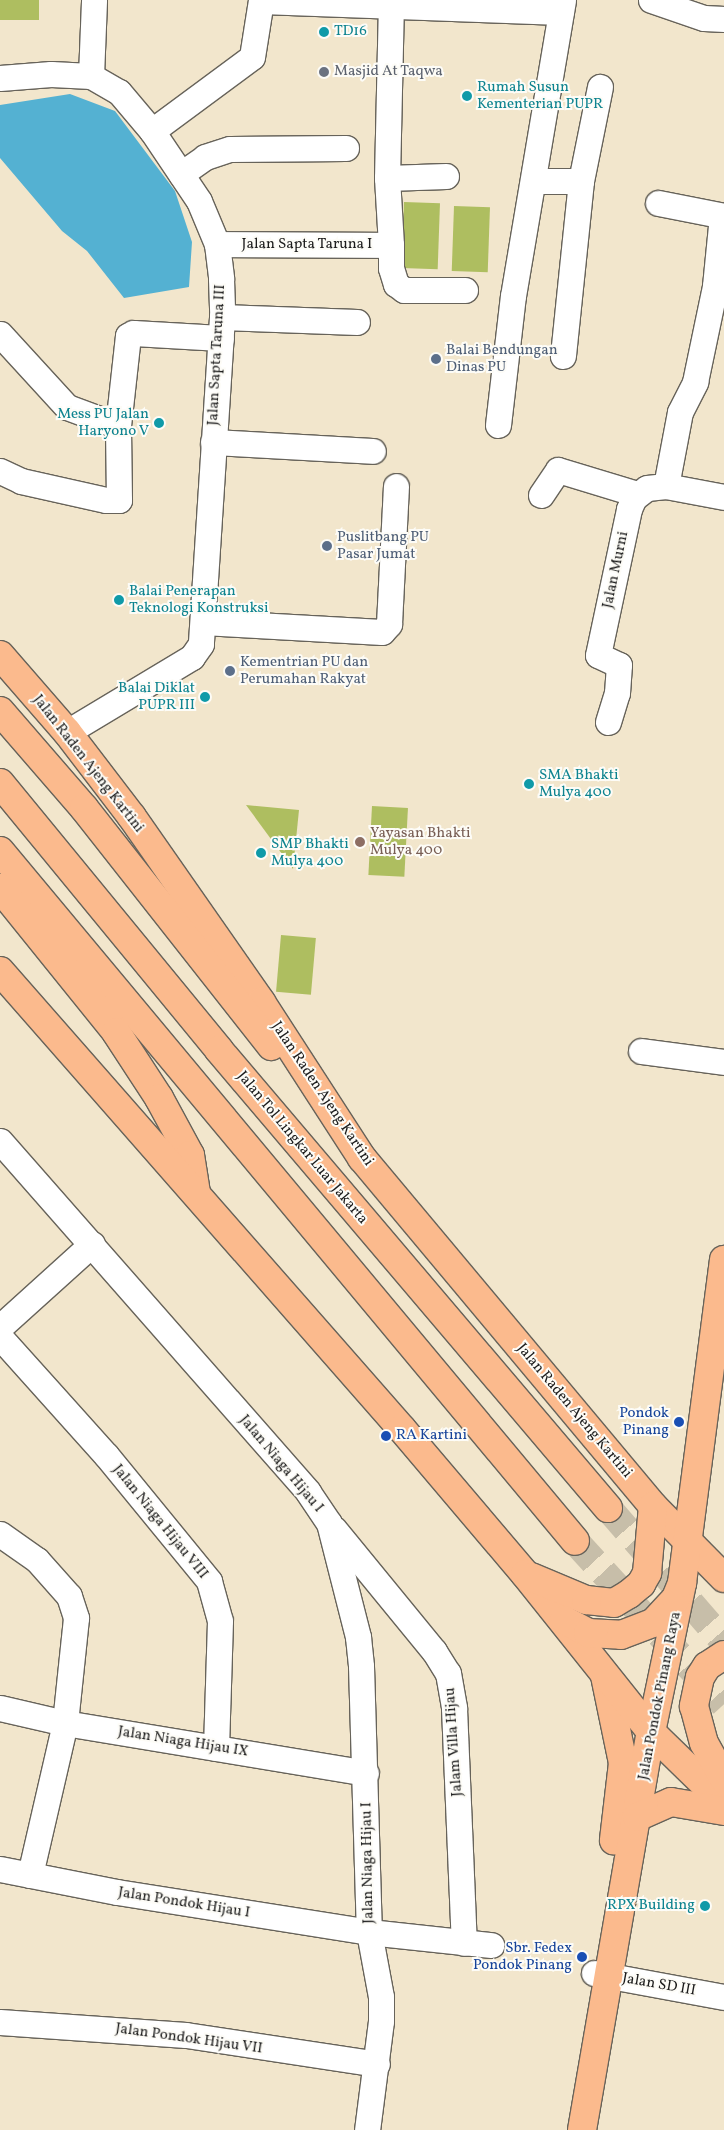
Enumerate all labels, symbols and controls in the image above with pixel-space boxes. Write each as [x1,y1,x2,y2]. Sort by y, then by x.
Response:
place label: TD16 [334,23,367,41]
marker: TD16 [318,26,330,38]
place label: Masjid At Taqwa [334,63,443,81]
marker: Masjid At Taqwa [318,66,330,78]
place label: Rumah Susun Kementerian PUPR [477,78,603,113]
marker: Rumah Susun Kementerian PUPR [461,90,473,102]
street label: Jalan Sapta Taruna I [241,236,373,254]
street label: Jalan Sapta Taruna III [204,284,230,426]
place label: Balai Bendungan Dinas PU [446,341,558,376]
marker: Balai Bendungan Dinas PU [430,353,442,365]
place label: Mess PU Jalan Haryono V [57,405,149,440]
marker: Mess PU Jalan Haryono V [153,417,165,429]
place label: Puslitbang PU Pasar Jumat [337,528,429,563]
street label: Jalan Murni [599,530,633,610]
marker: Puslitbang PU Pasar Jumat [321,540,333,552]
place label: Balai Penerapan Teknologi Konstruksi [129,582,268,617]
marker: Balai Penerapan Teknologi Konstruksi [113,594,125,606]
place label: Kementrian PU dan Perumahan Rakyat [240,653,368,688]
marker: Kementrian PU dan Perumahan Rakyat [224,665,236,677]
place label: Balai Diklat PUPR III [118,679,195,714]
street label: Jalan Raden Ajeng Kartini [29,691,147,837]
marker: Balai Diklat PUPR III [199,691,211,703]
place label: SMA Bhakti Mulya 400 [539,766,619,801]
marker: SMA Bhakti Mulya 400 [523,778,535,790]
place label: Yayasan Bhakti Mulya 400 [370,824,471,859]
place label: SMP Bhakti Mulya 400 [271,835,349,870]
marker: Yayasan Bhakti Mulya 400 [354,836,366,848]
marker: SMP Bhakti Mulya 400 [255,847,267,859]
street label: Jalan Raden Ajeng Kartini [267,1018,377,1170]
street label: Jalan Tol Lingkar Luar Jakarta [233,1068,371,1228]
street label: Jalan Raden Ajeng Kartini [512,1340,636,1482]
place label: Pondok Pinang [619,1404,669,1439]
street label: Jalan Niaga Hijau I [235,1412,327,1516]
marker: Pondok Pinang [673,1416,685,1428]
place label: RA Kartini [396,1427,467,1445]
marker: RA Kartini [380,1430,392,1442]
street label: Jalan Niaga Hijau VIII [108,1461,212,1583]
street label: Jalan Pondok Pinang Raya [635,1610,685,1782]
street label: Jalam Villa Hijau [441,1687,467,1797]
street label: Jalan Niaga Hijau IX [117,1723,249,1761]
street label: Jalan Niaga Hijau I [358,1802,378,1924]
street label: Jalan Pondok Hijau I [117,1884,251,1922]
place label: RPX Building [607,1897,695,1915]
marker: RPX Building [699,1900,711,1912]
place label: Sbr. Fedex Pondok Pinang [473,1939,572,1974]
marker: Sbr. Fedex Pondok Pinang [576,1951,588,1963]
street label: Jalan SD III [621,1970,697,2000]
street label: Jalan Pondok Hijau VII [114,2020,264,2058]

